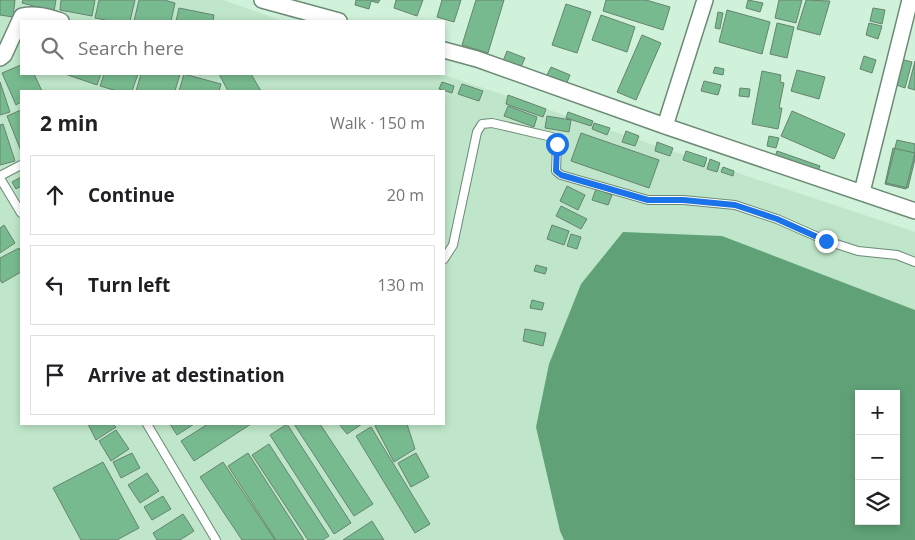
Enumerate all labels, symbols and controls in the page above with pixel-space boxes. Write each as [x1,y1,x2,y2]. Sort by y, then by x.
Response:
search box [20,20,445,75]
icon: search [38,34,66,62]
text: Search here [78,35,184,61]
text: 2 min [40,109,98,137]
text: Walk · 150 m [330,112,425,134]
route start [546,133,569,156]
icon: ahead [41,181,69,209]
text: Continue [88,182,175,208]
text: 20 m [387,184,424,206]
route end [815,230,838,253]
icon: left [41,271,69,299]
text: Turn left [88,272,170,298]
text: 130 m [378,274,424,296]
icon: arrive [41,361,69,389]
text: Arrive at destination [88,362,285,388]
map controls [855,390,900,525]
button: + [855,390,900,435]
button: − [855,435,900,480]
button: layers [855,480,900,525]

